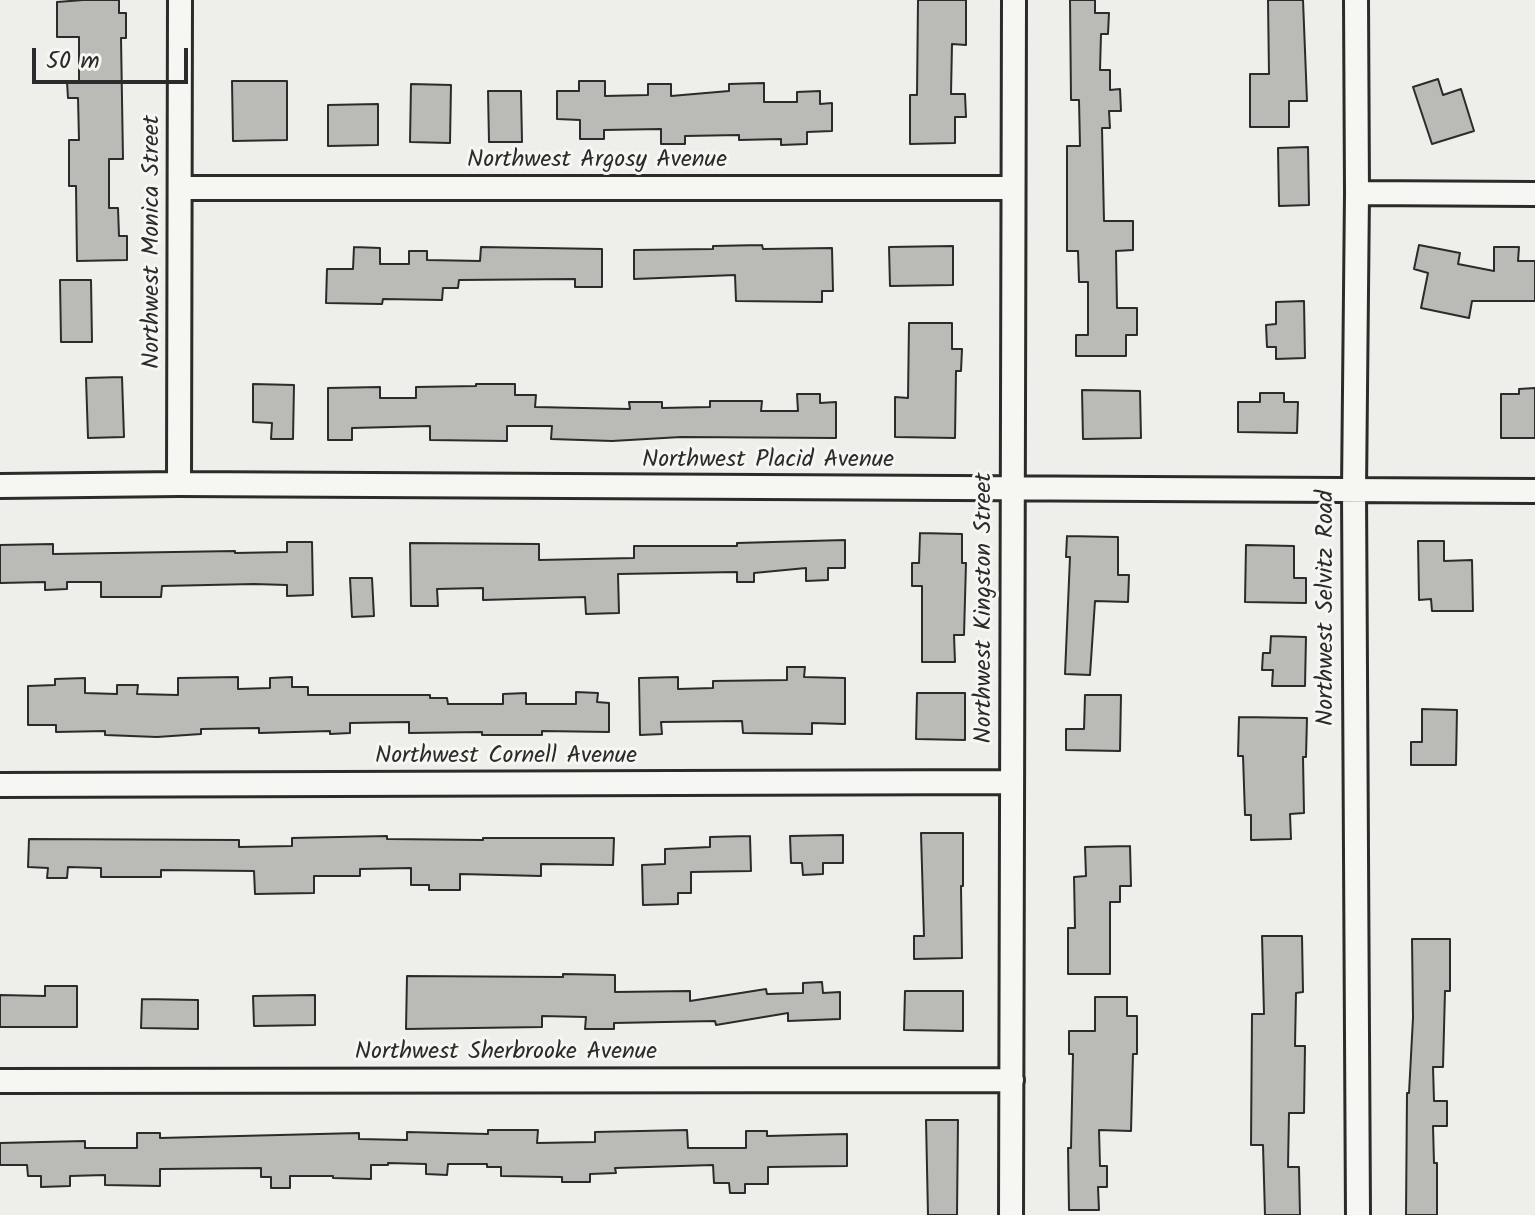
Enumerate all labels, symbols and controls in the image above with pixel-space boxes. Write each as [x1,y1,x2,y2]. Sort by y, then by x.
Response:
scale bar [36,32,192,82]
text: 50 m [46,42,100,81]
street label: Northwest Monica Street [140,115,168,369]
street label: Northwest Argosy Avenue [467,148,727,176]
street label: Northwest Placid Avenue [642,448,894,476]
street label: Northwest Kingston Street [972,472,1000,744]
street label: Northwest Selvitz Road [1314,490,1342,726]
street label: Northwest Cornell Avenue [375,744,637,772]
street label: Northwest Sherbrooke Avenue [355,1040,657,1068]

